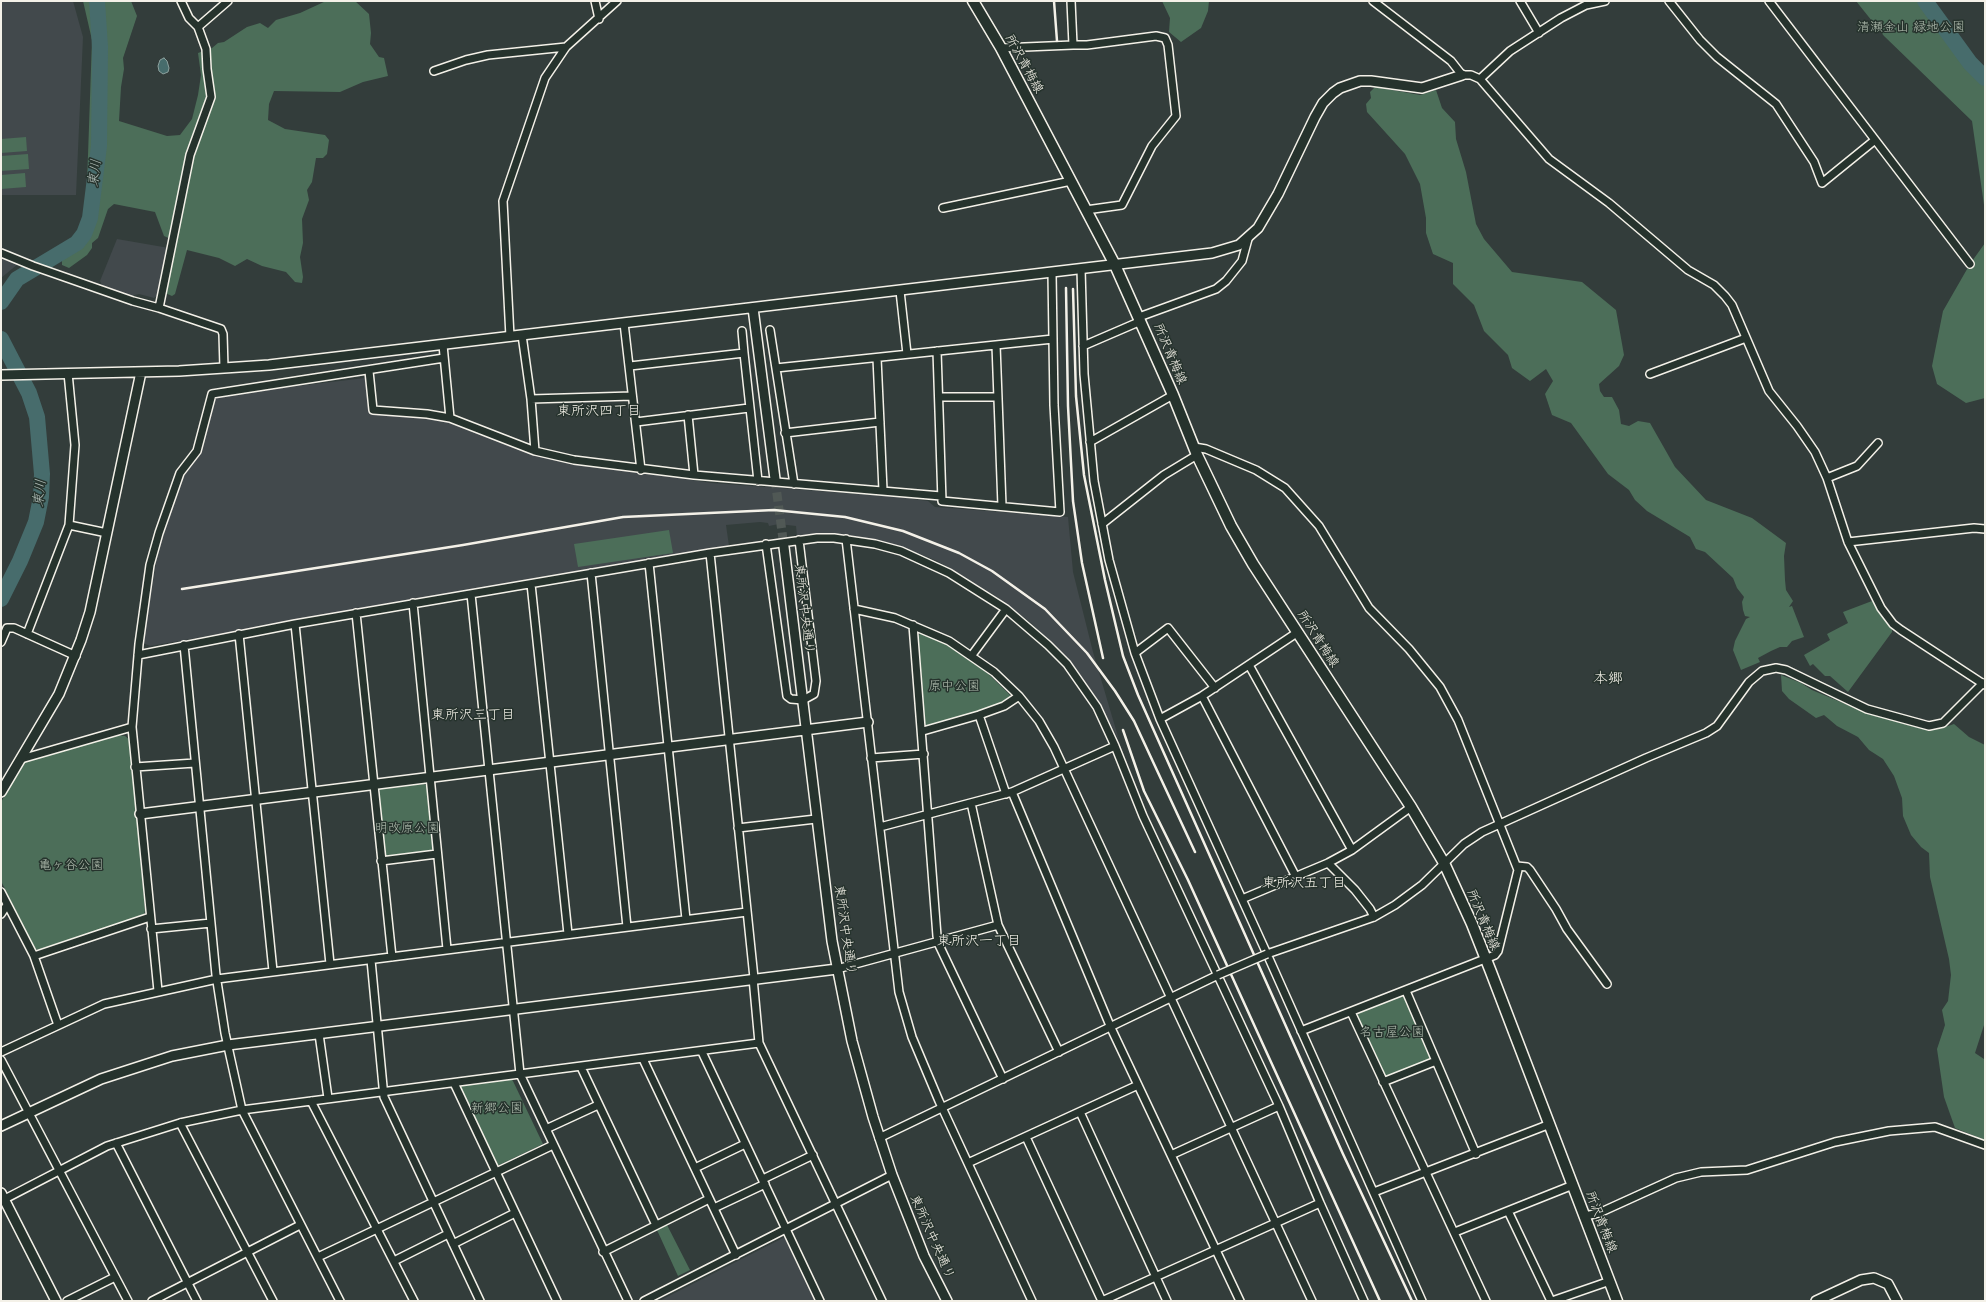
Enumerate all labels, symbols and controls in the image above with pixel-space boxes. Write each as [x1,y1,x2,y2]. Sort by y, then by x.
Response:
park label: 清瀬金山 緑地公園 [1857,19,1965,35]
street label: 所沢青梅線 [1001,32,1047,96]
water label: 東川 [85,158,105,188]
street label: 所沢青梅線 [1150,321,1190,387]
district label: 東所沢四丁目 [557,403,641,419]
water label: 東川 [30,478,50,508]
street label: 東所沢中央通り [791,563,817,655]
street label: 所沢青梅線 [1294,607,1342,671]
district label: 本郷 [1593,670,1623,688]
park label: 原中公園 [928,678,980,694]
district label: 東所沢三丁目 [431,707,515,723]
park label: 明改原公園 [375,820,439,836]
park label: 亀ヶ谷公園 [39,857,103,873]
district label: 東所沢五丁目 [1262,875,1346,891]
street label: 東所沢中央通り [831,884,859,976]
street label: 所沢青梅線 [1463,887,1503,953]
district label: 東所沢一丁目 [937,933,1021,949]
park label: 名古屋公園 [1360,1024,1424,1040]
park label: 新郷公園 [471,1100,523,1116]
street label: 所沢青梅線 [1582,1189,1620,1255]
street label: 東所沢中央通り [906,1192,958,1282]

